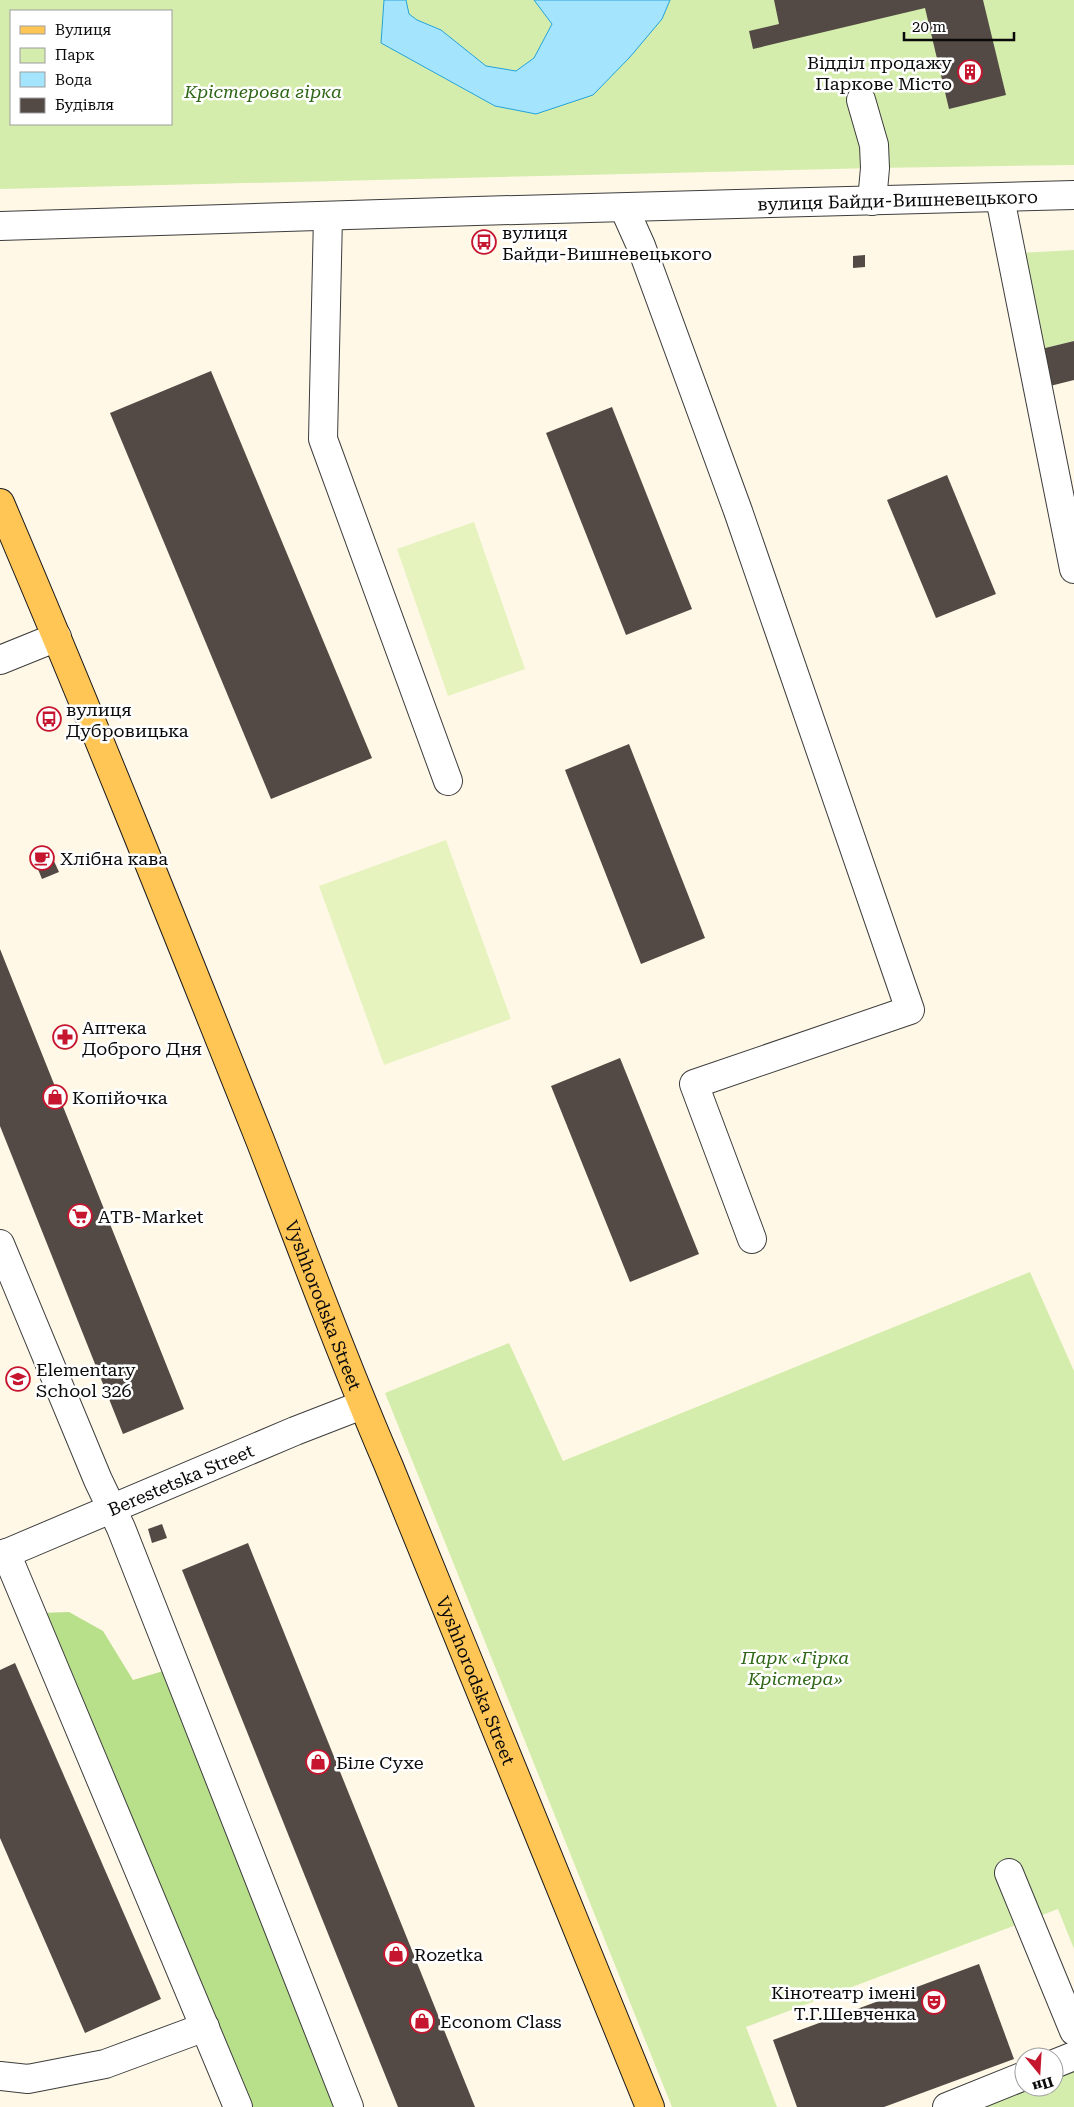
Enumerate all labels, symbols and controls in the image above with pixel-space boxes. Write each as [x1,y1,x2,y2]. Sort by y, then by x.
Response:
legend [10,10,172,125]
scale bar [904,10,1014,42]
text: 20 m [912,18,947,36]
text: Вулиця [55,21,111,39]
text: Парк [55,46,95,64]
place label: Відділ продажу Паркове Місто [807,52,952,94]
building icon: Відділ продажу Паркове Місто [957,59,983,85]
text: Вода [55,71,92,89]
park label: Крістерова гірка [183,81,342,102]
text: Будівля [55,96,114,114]
street label: вулиця Байди-Вишневецького [757,185,1038,214]
place label: вулиця Байди-Вишневецького [502,222,712,264]
bus stop icon: вулиця Байди-Вишневецького [471,229,497,255]
place label: вулиця Дубровицька [66,699,189,741]
bus stop icon: вулиця Дубровицька [36,706,62,732]
cafe icon: Хлібна кава [29,845,55,871]
place label: Хлібна кава [60,848,168,869]
place label: Аптека Доброго Дня [82,1017,202,1059]
pharmacy icon: Аптека Доброго Дня [52,1024,78,1050]
shop icon: Копійочка [42,1084,68,1110]
place label: Копійочка [72,1087,168,1108]
supermarket icon: ATB-Market [67,1203,93,1229]
place label: ATB-Market [98,1206,204,1227]
street label: Vyshhorodska Street [281,1217,366,1393]
place label: Elementary School 326 [36,1359,136,1401]
school or university icon: Elementary School 326 [5,1366,31,1392]
street label: Berestetska Street [104,1439,257,1520]
street label: Vyshhorodska Street [432,1593,520,1768]
park label: Парк «Гірка Крістера» [740,1647,849,1689]
shop icon: Біле Сухе [305,1749,331,1775]
place label: Біле Сухе [336,1752,424,1773]
shop icon: Rozetka [383,1941,409,1967]
place label: Rozetka [414,1944,483,1965]
place label: Кінотеатр імені Т.Г.Шевченка [771,1982,916,2024]
theatre icon: Кінотеатр імені Т.Г.Шевченка [921,1989,947,2015]
shop icon: Econom Class [409,2008,435,2034]
place label: Econom Class [440,2011,562,2032]
north arrow [1014,2047,1064,2097]
text: Пн [1030,2074,1055,2095]

